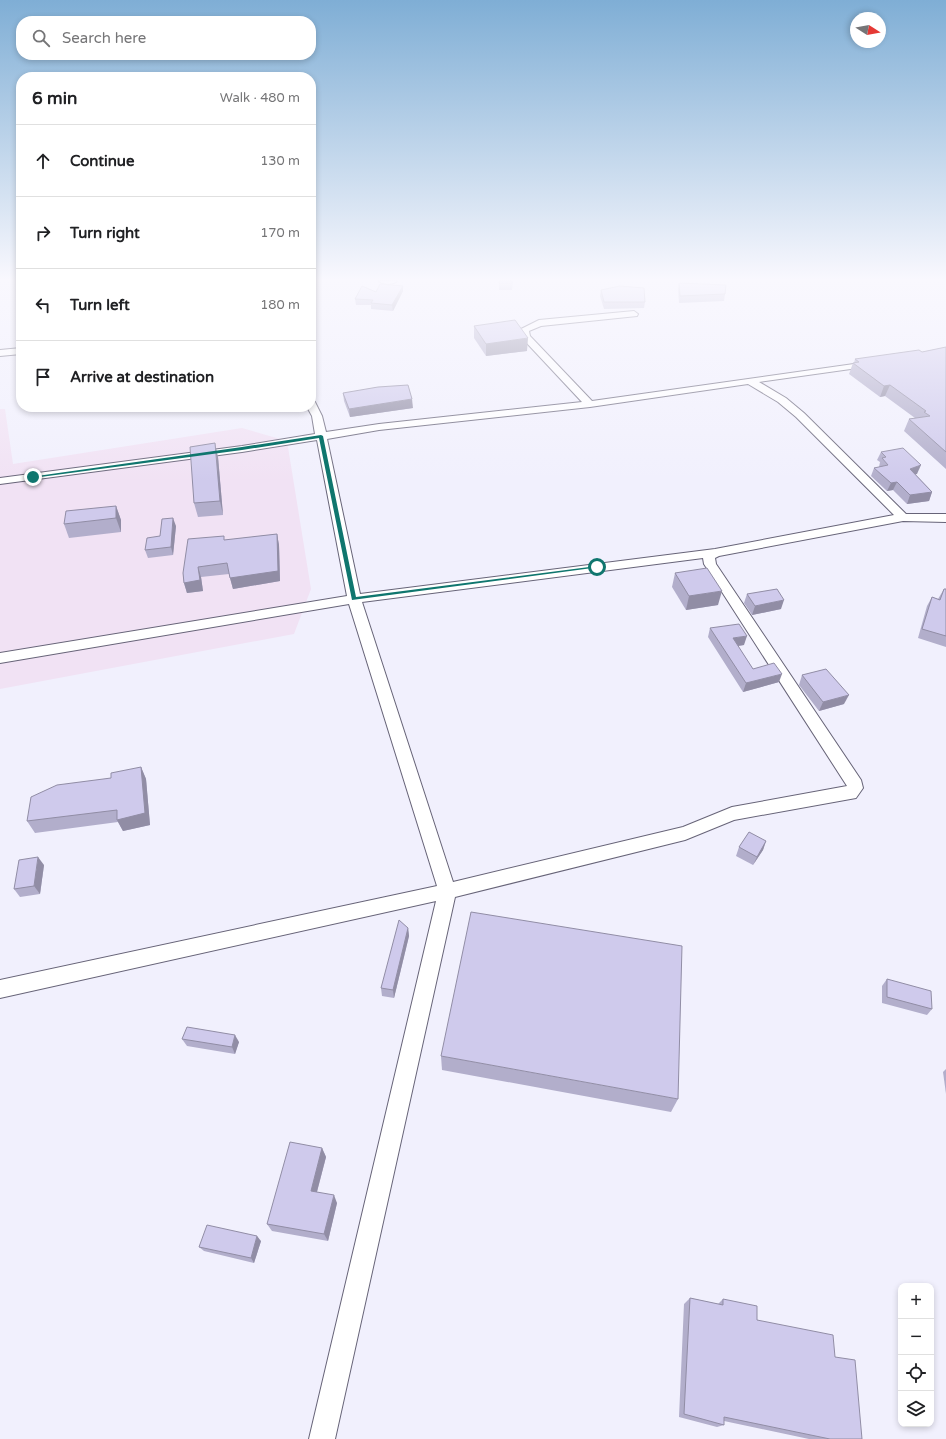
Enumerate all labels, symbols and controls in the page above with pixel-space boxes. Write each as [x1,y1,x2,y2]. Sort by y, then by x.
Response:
north arrow [850,12,886,48]
search box [16,16,316,60]
icon: search [30,27,52,49]
text: Search here [62,29,146,47]
text: 6 min [32,88,77,109]
text: Walk · 480 m [220,90,300,106]
icon: ahead [32,150,54,172]
text: Continue [70,152,134,170]
text: 130 m [260,153,300,169]
icon: right [32,222,54,244]
text: Turn right [70,224,140,242]
text: 170 m [260,225,300,241]
icon: left [32,294,54,316]
text: Turn left [70,296,130,314]
text: 180 m [260,297,300,313]
icon: arrive [32,366,54,388]
text: Arrive at destination [70,368,214,386]
route end [24,468,42,486]
route start [588,558,606,576]
map controls [898,1283,934,1427]
button: + [898,1283,934,1319]
button: − [898,1319,934,1355]
button: locate [898,1355,934,1391]
button: layers [898,1391,934,1427]

